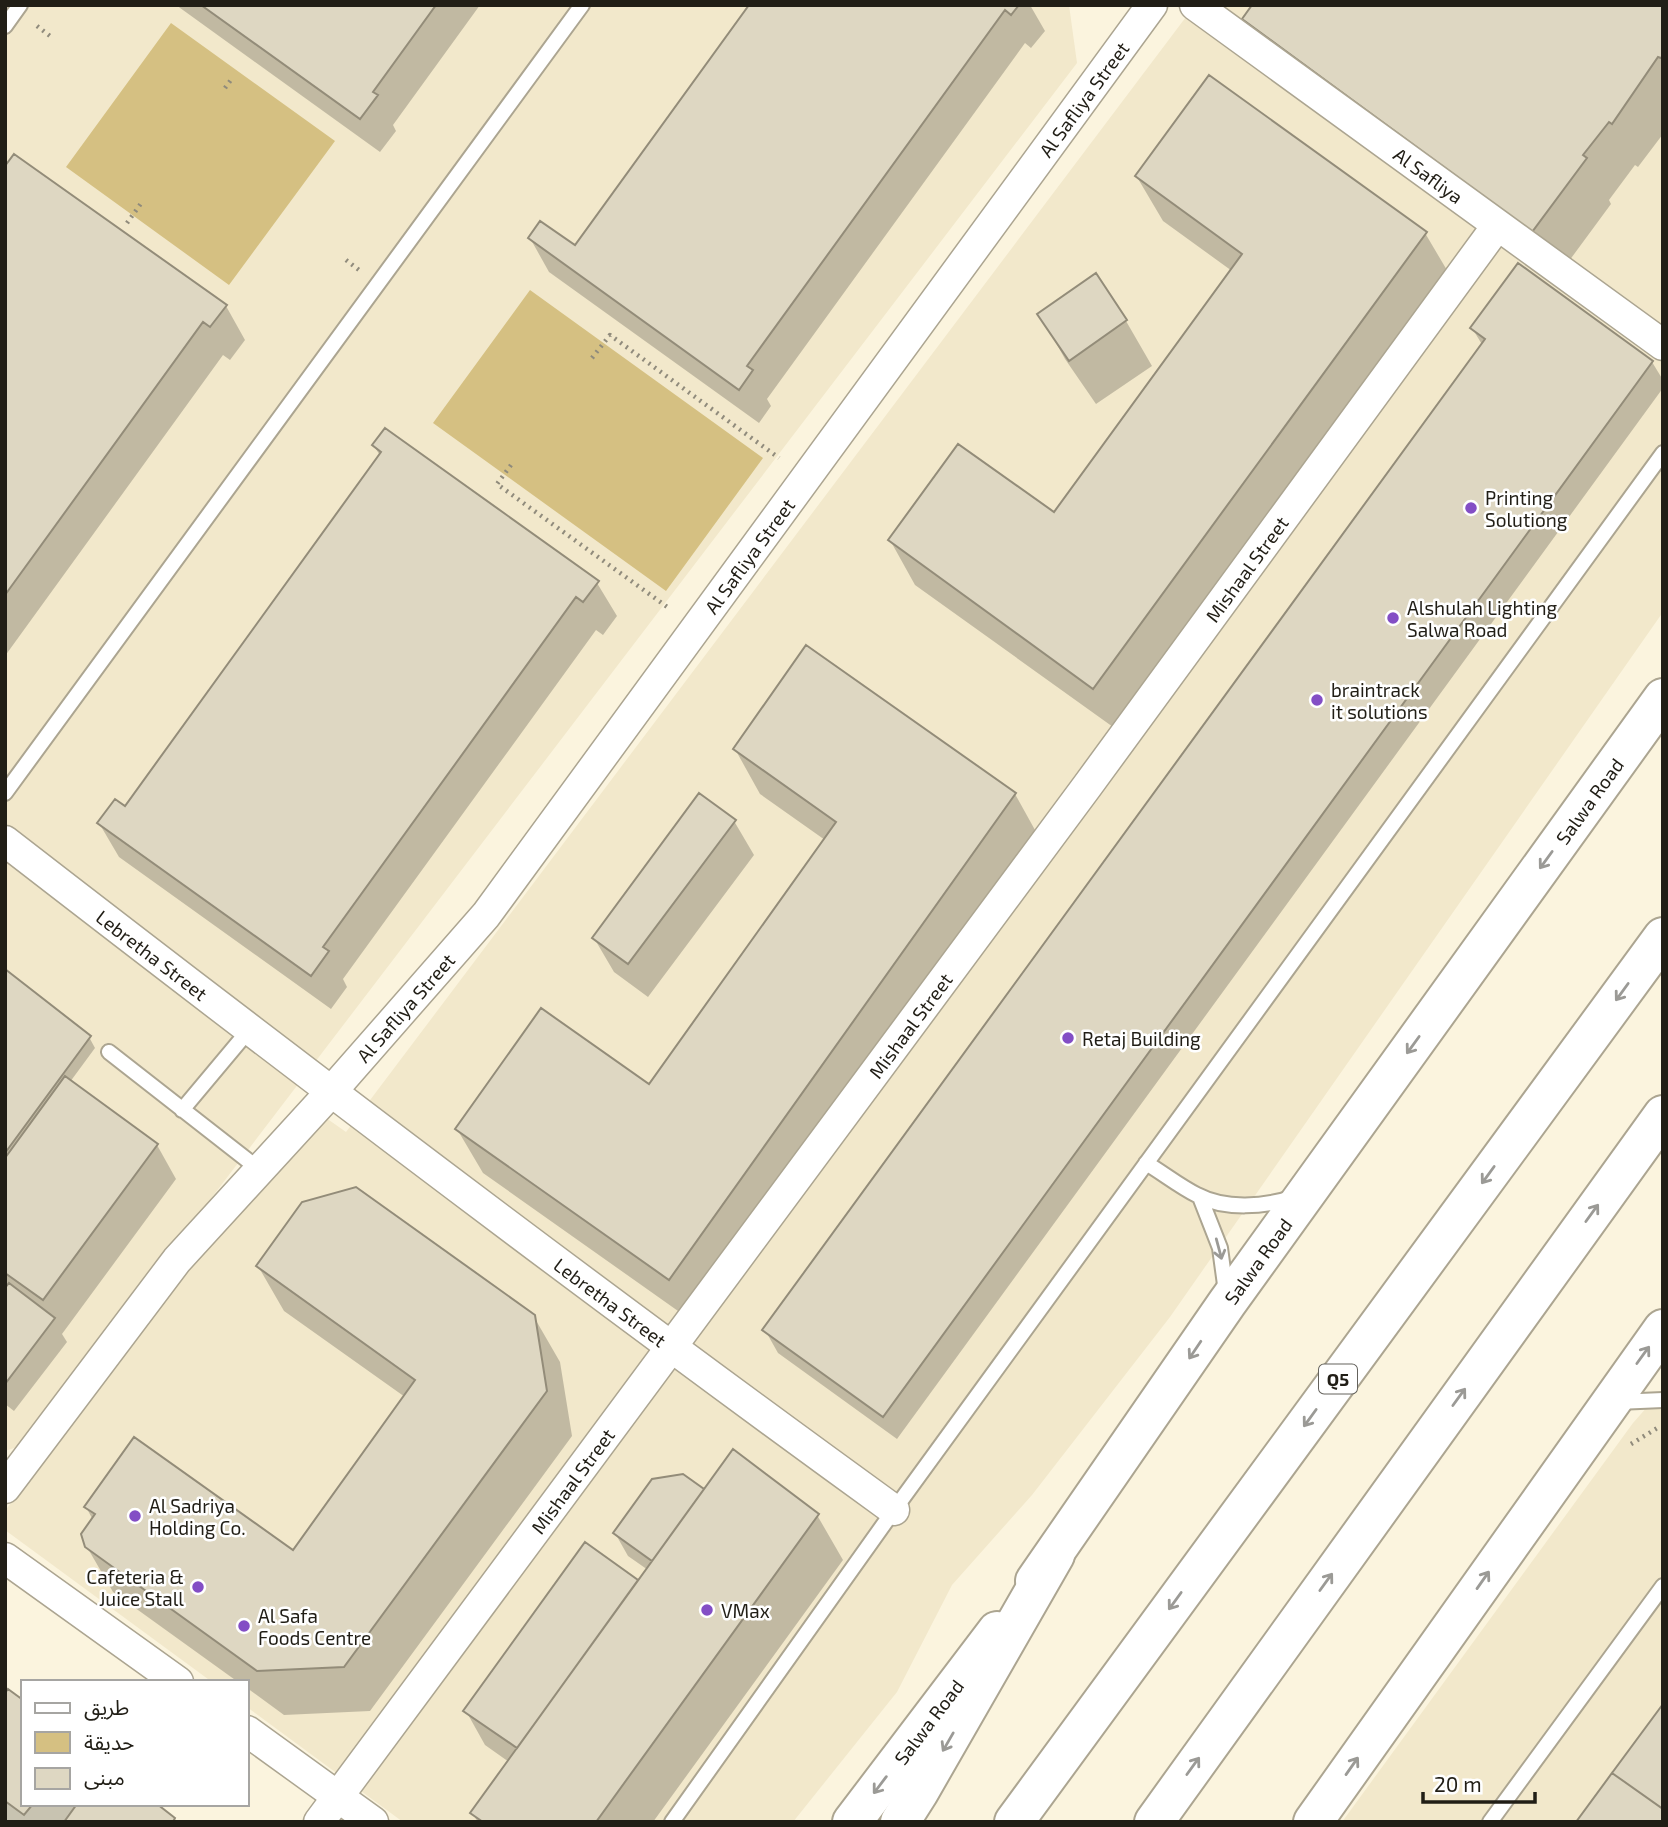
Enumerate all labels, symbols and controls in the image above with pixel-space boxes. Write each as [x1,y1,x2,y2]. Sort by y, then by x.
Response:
street label: Al Safliya Street [1033,37,1133,161]
street label: Al Safliya [1390,142,1468,208]
place label: Printing Solutiong [1485,486,1568,531]
street label: Al Safliya Street [699,494,799,618]
marker: Printing Solutiong [1463,500,1479,516]
street label: Mishaal Street [1200,511,1292,626]
place label: Alshulah Lighting Salwa Road [1407,596,1557,641]
marker: Alshulah Lighting Salwa Road [1385,610,1401,626]
place label: braintrack it solutions [1331,678,1428,723]
marker: braintrack it solutions [1309,692,1325,708]
street label: Salwa Road [1550,753,1628,848]
one-way arrow [1539,851,1554,870]
street label: Lebretha Street [92,905,212,1005]
street label: Al Safliya Street [351,948,459,1067]
street label: Mishaal Street [863,968,956,1082]
one-way arrow [1615,982,1630,1001]
place label: Retaj Building [1082,1027,1201,1050]
marker: Retaj Building [1060,1030,1076,1046]
one-way arrow [1406,1035,1420,1054]
one-way arrow [1481,1165,1495,1184]
one-way arrow [1584,1203,1599,1222]
street label: Salwa Road [1219,1213,1296,1308]
one-way arrow [1213,1237,1226,1259]
street label: Lebretha Street [550,1252,671,1351]
one-way arrow [1188,1340,1202,1359]
one-way arrow [1636,1346,1651,1365]
road number: Q5 [1319,1364,1357,1394]
one-way arrow [1452,1388,1467,1407]
one-way arrow [1303,1408,1317,1427]
street label: Mishaal Street [526,1423,619,1538]
place label: Al Sadriya Holding Co. [149,1494,246,1539]
marker: Al Sadriya Holding Co. [127,1508,143,1524]
place label: Cafeteria & Juice Stall [86,1565,184,1610]
one-way arrow [1476,1571,1490,1590]
one-way arrow [1319,1573,1334,1592]
marker: Cafeteria & Juice Stall [190,1579,206,1595]
one-way arrow [1168,1591,1182,1610]
place label: VMax [721,1599,770,1622]
marker: VMax [699,1602,715,1618]
place label: Al Safa Foods Centre [258,1604,371,1649]
marker: Al Safa Foods Centre [236,1618,252,1634]
street label: Salwa Road [889,1675,968,1769]
legend [21,1680,248,1806]
text: طريق [84,1694,129,1721]
text: حديقة [84,1729,134,1754]
one-way arrow [941,1731,955,1751]
one-way arrow [1186,1757,1201,1776]
one-way arrow [1345,1757,1359,1776]
scale bar [1423,1760,1535,1804]
text: مبنى [84,1764,125,1790]
text: 20 m [1434,1771,1482,1796]
one-way arrow [873,1775,888,1794]

